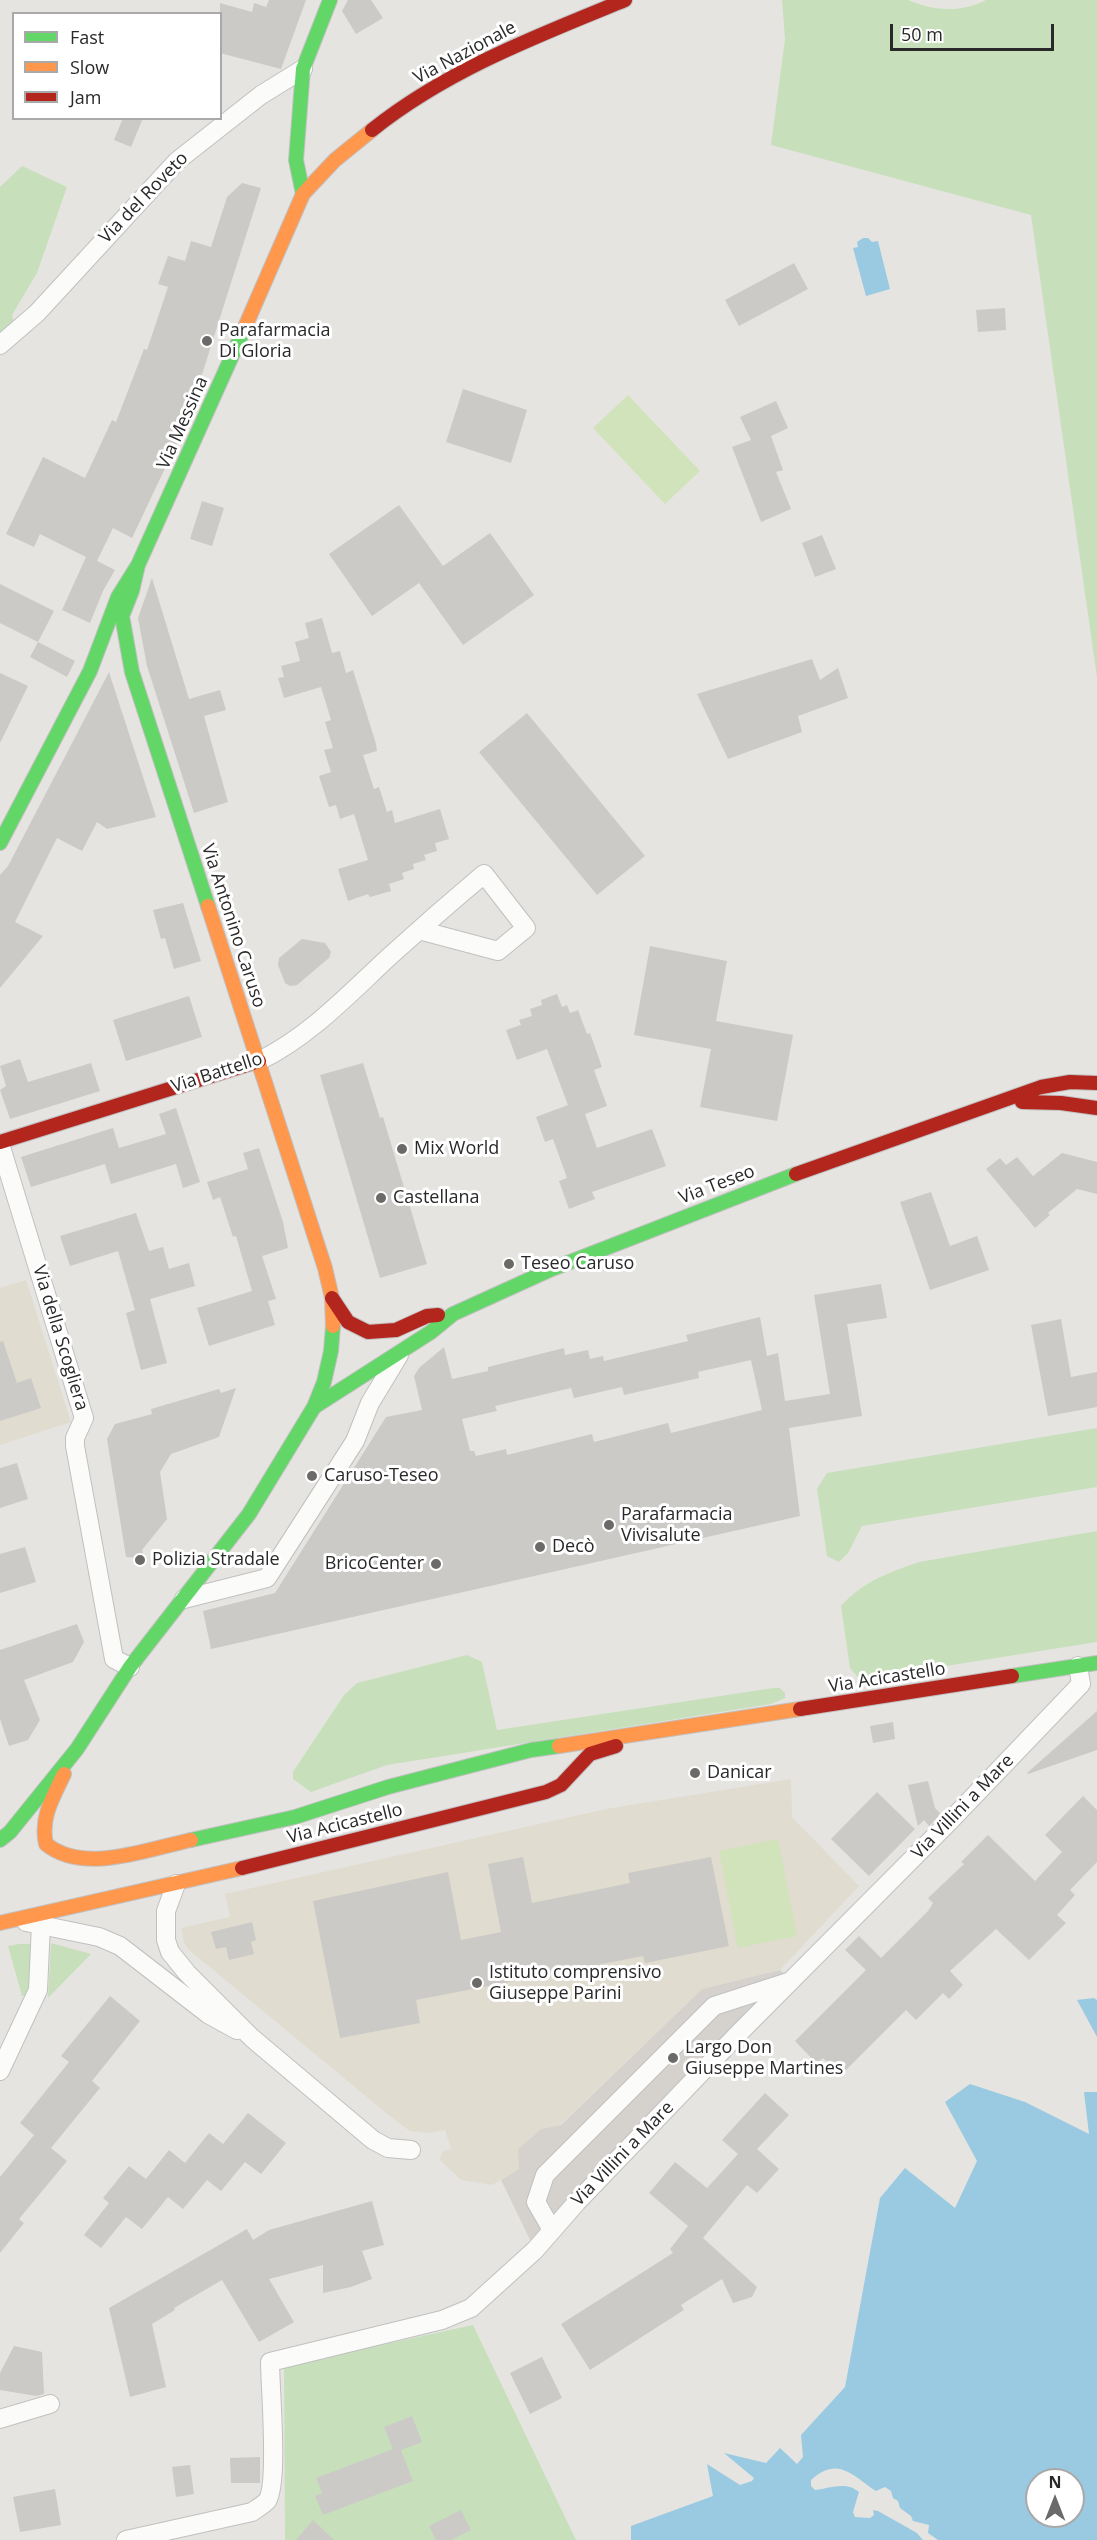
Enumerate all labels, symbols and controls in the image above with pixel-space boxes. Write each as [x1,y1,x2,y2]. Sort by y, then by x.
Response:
legend [12,12,222,120]
scale bar [893,12,1056,50]
street label: Via Nazionale [410,17,520,89]
text: 50 m [901,22,943,46]
text: Fast [70,25,104,49]
text: Slow [70,55,109,79]
text: Jam [70,85,102,109]
street label: Via del Roveto [95,148,193,248]
place label: Parafarmacia Di Gloria [219,320,330,362]
marker: Parafarmacia Di Gloria [200,334,214,348]
street label: Via Messina [153,373,213,473]
street label: Via Antonino Caruso [196,841,270,1011]
street label: Via Battello [169,1048,265,1098]
place label: Mix World [414,1138,499,1160]
marker: Mix World [395,1142,409,1156]
street label: Via Teseo [676,1161,758,1209]
place label: Castellana [393,1187,480,1209]
marker: Castellana [374,1191,388,1205]
place label: Teseo Caruso [521,1253,634,1275]
marker: Teseo Caruso [502,1257,516,1271]
street label: Via della Scogliera [28,1263,92,1413]
place label: Caruso-Teseo [324,1465,438,1487]
marker: Caruso-Teseo [305,1469,319,1483]
place label: Parafarmacia Vivisalute [621,1504,732,1546]
marker: Parafarmacia Vivisalute [602,1518,616,1532]
place label: Decò [552,1536,595,1558]
marker: Decò [533,1540,547,1554]
place label: Polizia Stradale [152,1549,280,1571]
marker: Polizia Stradale [133,1553,147,1567]
place label: BricoCenter [325,1553,424,1575]
marker: BricoCenter [429,1557,443,1571]
street label: Via Acicastello [827,1658,947,1698]
street label: Via Villini a Mare [907,1750,1019,1864]
place label: Danicar [707,1762,772,1784]
marker: Danicar [688,1766,702,1780]
street label: Via Acicastello [285,1799,405,1849]
place label: Istituto comprensivo Giuseppe Parini [489,1962,662,2004]
marker: Istituto comprensivo Giuseppe Parini [470,1976,484,1990]
place label: Largo Don Giuseppe Martines [685,2037,843,2080]
marker: Largo Don Giuseppe Martines [666,2051,680,2065]
street label: Via Villini a Mare [567,2097,679,2211]
north arrow [1025,2468,1085,2528]
text: N [1048,2471,1062,2493]

